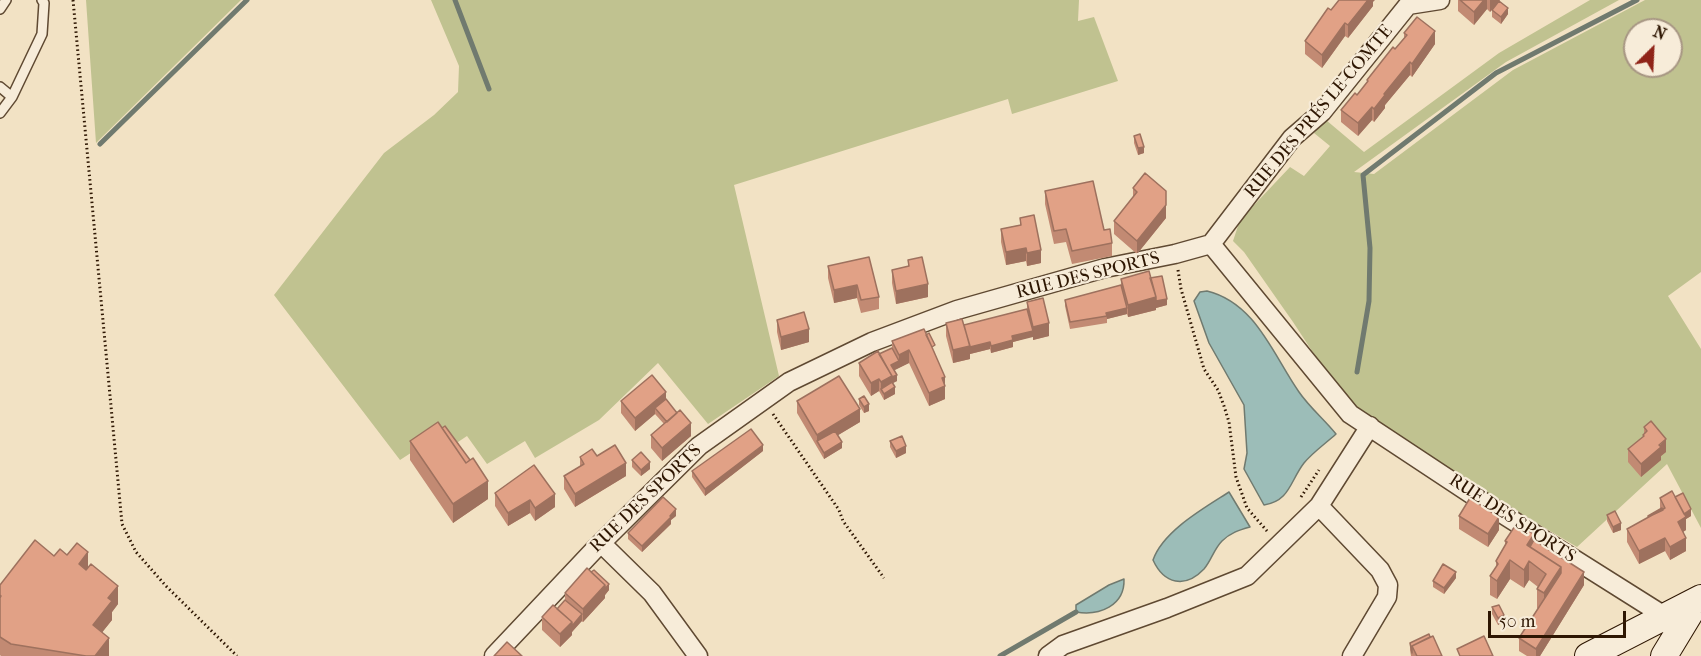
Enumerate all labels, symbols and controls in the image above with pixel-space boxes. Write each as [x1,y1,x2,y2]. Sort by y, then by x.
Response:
north arrow [1623,18,1683,78]
street label: RUE DES PRÉS LE-COMTE [1240,21,1398,203]
text: N [1650,22,1669,44]
street label: RUE DES SPORTS [1014,248,1162,304]
street label: RUE DES SPORTS [586,440,706,558]
street label: RUE DES SPORTS [1444,470,1580,568]
scale bar [1491,599,1629,637]
text: 50 m [1499,611,1535,632]

